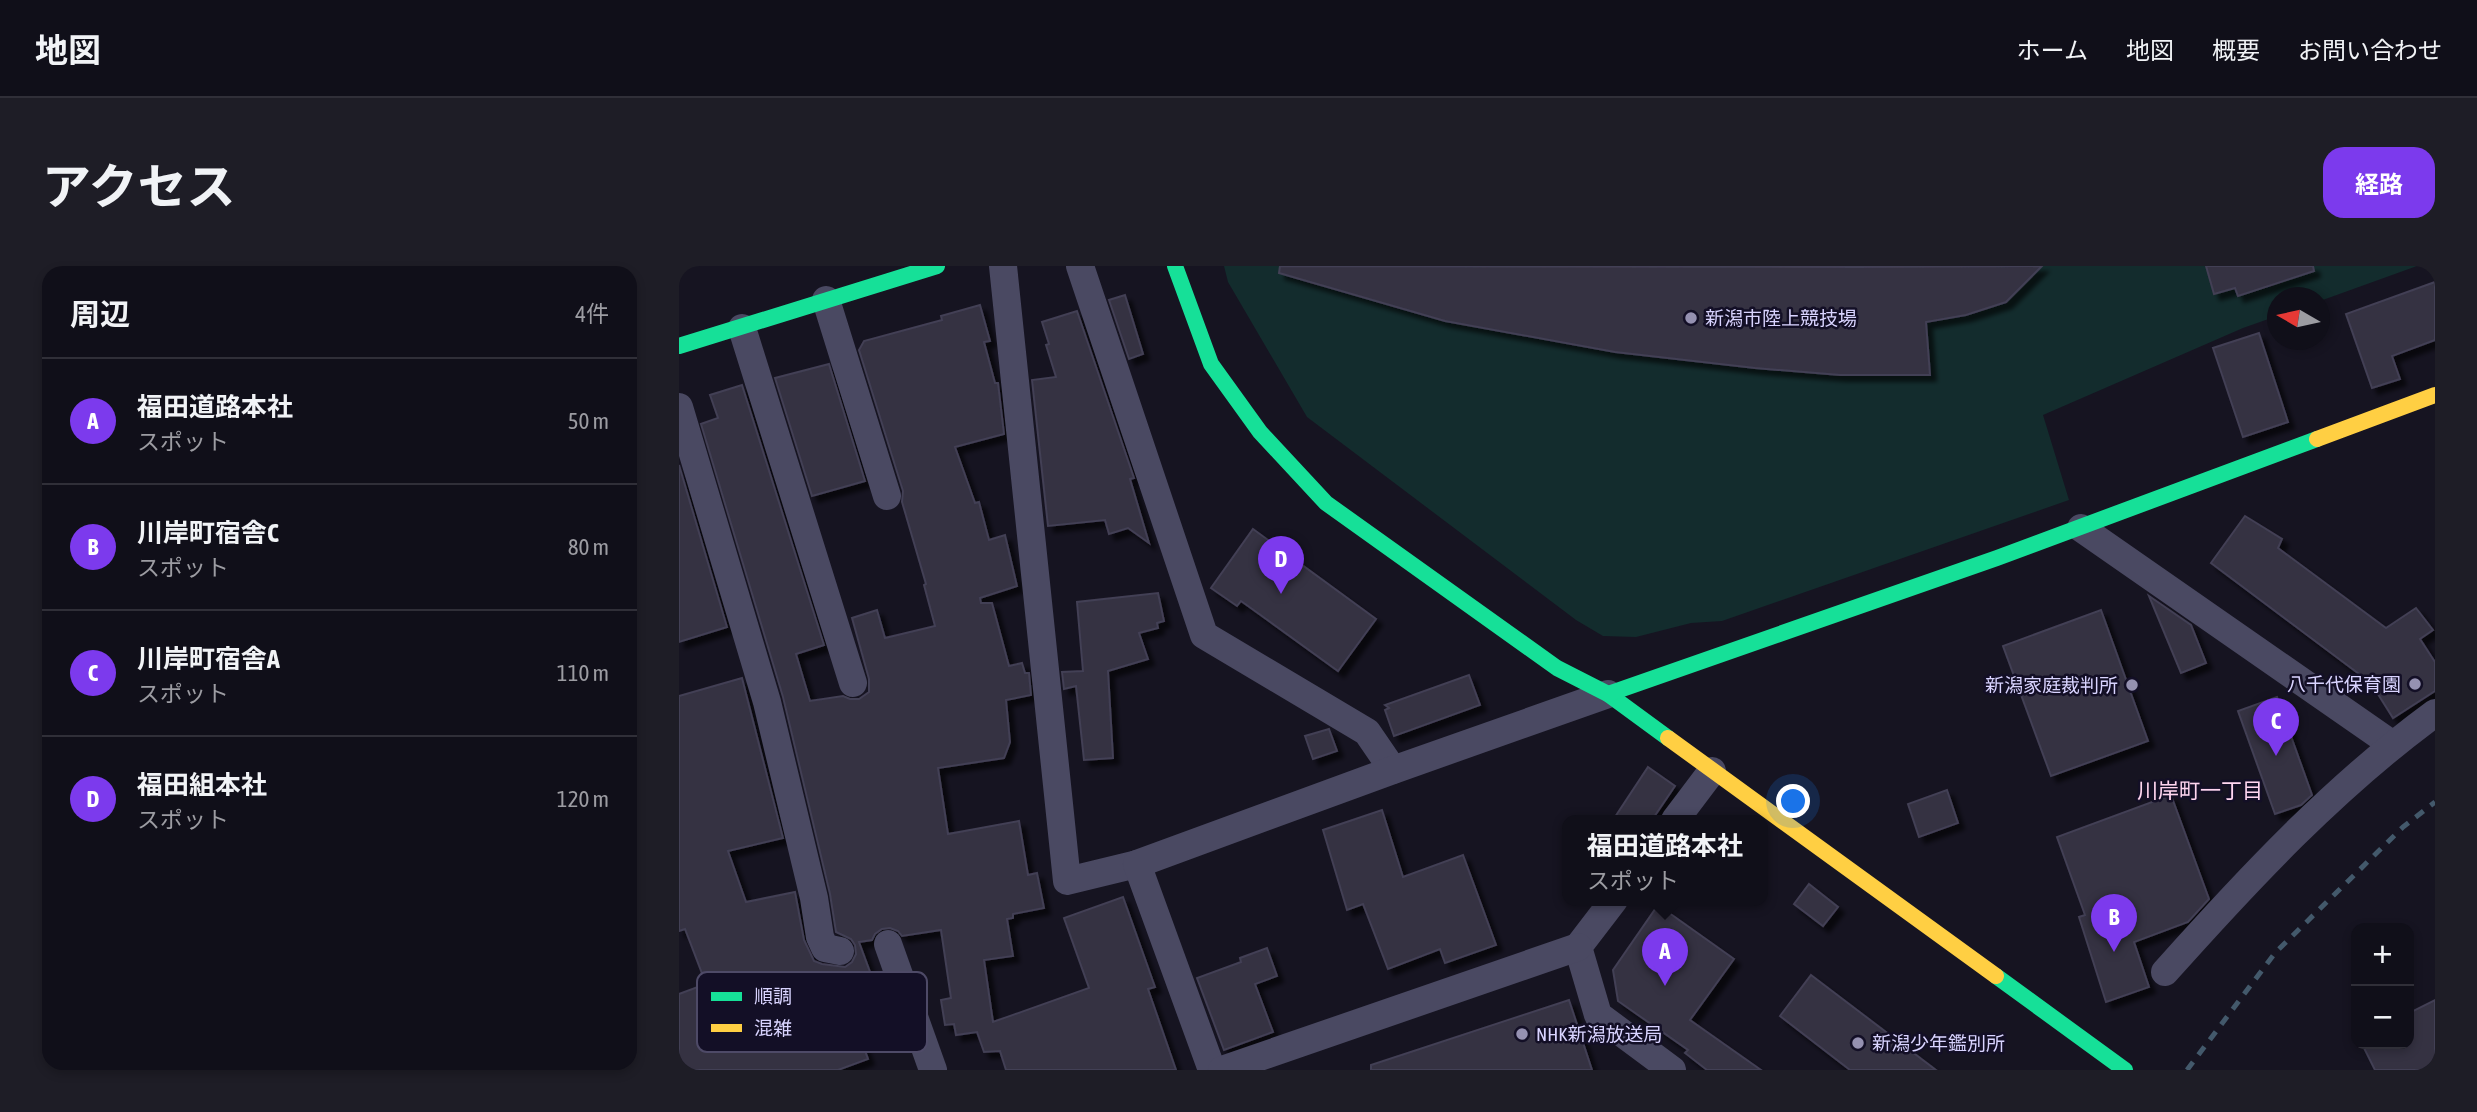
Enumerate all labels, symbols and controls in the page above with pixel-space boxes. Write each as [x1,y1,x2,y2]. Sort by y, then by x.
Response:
text: 地図 [35,31,101,69]
text: ホーム [2017,37,2088,64]
text: 地図 [2126,37,2174,64]
text: 概要 [2212,37,2260,64]
text: お問い合わせ [2298,37,2442,64]
button: 経路 [2323,147,2435,218]
text: アクセス [42,158,236,214]
north arrow [2267,287,2330,350]
text: 周辺 [70,297,130,331]
text: 4件 [575,301,609,327]
place label: 新潟市陸上競技場 [1705,307,1857,329]
marker: 新潟市陸上競技場 [1683,310,1699,326]
text: 福田道路本社 [137,392,293,422]
text: A [87,408,99,434]
text: 50 m [568,408,609,434]
text: スポット [137,429,229,455]
text: 川岸町宿舎C [137,518,279,548]
text: B [88,534,98,560]
text: 80 m [568,534,609,560]
pin: D [1258,536,1304,594]
text: スポット [137,555,229,581]
text: 川岸町宿舎A [137,644,280,674]
text: C [88,660,98,686]
text: 110 m [557,660,609,686]
place label: 八千代保育園 [2287,673,2401,695]
place label: 新潟家庭裁判所 [1985,674,2118,696]
marker: 八千代保育園 [2407,676,2423,692]
marker: 新潟家庭裁判所 [2124,677,2140,693]
text: スポット [137,681,229,707]
pin: C [2253,698,2299,756]
text: 福田組本社 [137,770,267,800]
district label: 川岸町一丁目 [2137,778,2263,802]
your location [1776,784,1810,818]
text: D [87,786,99,812]
text: 120 m [557,786,609,812]
text: スポット [137,807,229,833]
popup [1562,815,1768,906]
text: 福田道路本社 [1587,831,1743,861]
text: スポット [1587,868,1679,894]
pin: B [2091,894,2137,952]
map controls [2351,923,2414,1049]
button: + [2351,923,2414,986]
pin: A [1642,928,1688,986]
legend [697,972,927,1052]
text: 順調 [754,985,792,1007]
button: − [2351,986,2414,1049]
text: 混雑 [754,1017,792,1039]
place label: NHK新潟放送局 [1536,1023,1663,1045]
marker: NHK新潟放送局 [1514,1026,1530,1042]
place label: 新潟少年鑑別所 [1872,1032,2005,1054]
marker: 新潟少年鑑別所 [1850,1035,1866,1051]

